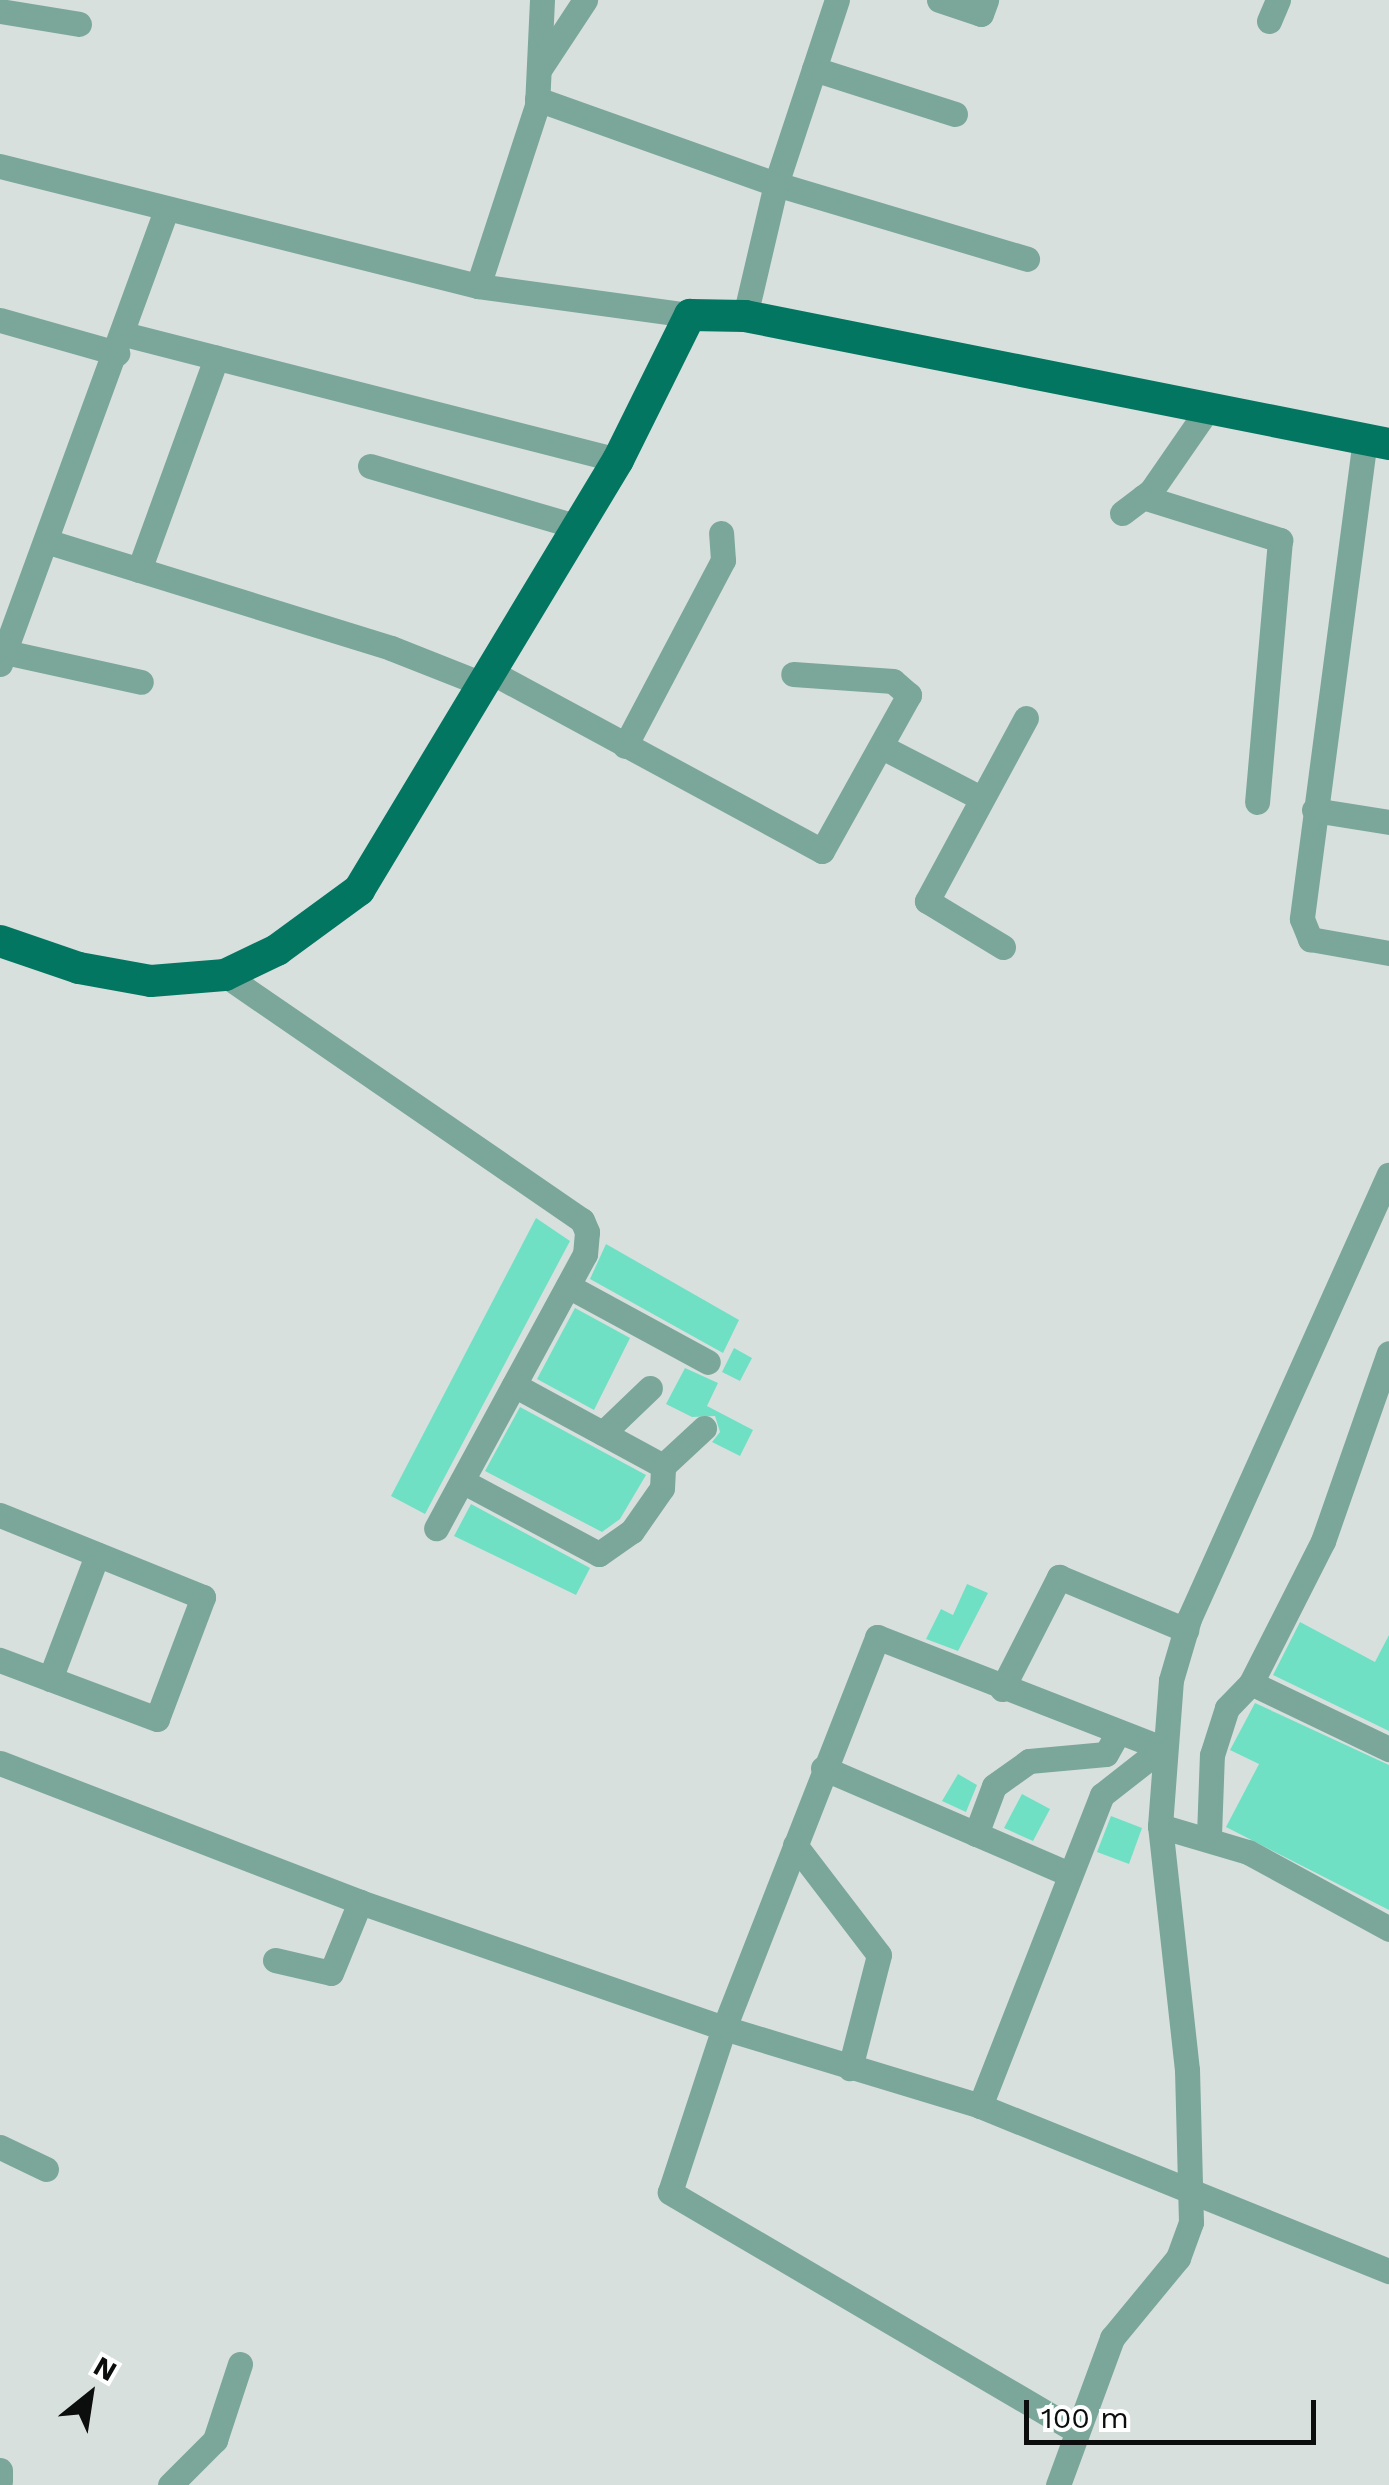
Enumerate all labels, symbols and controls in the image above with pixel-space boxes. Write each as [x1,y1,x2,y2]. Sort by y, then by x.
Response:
north arrow [40,2345,140,2445]
text: N [88,2349,122,2388]
scale bar [1029,2380,1322,2442]
text: 100 m [1041,2400,1129,2435]

